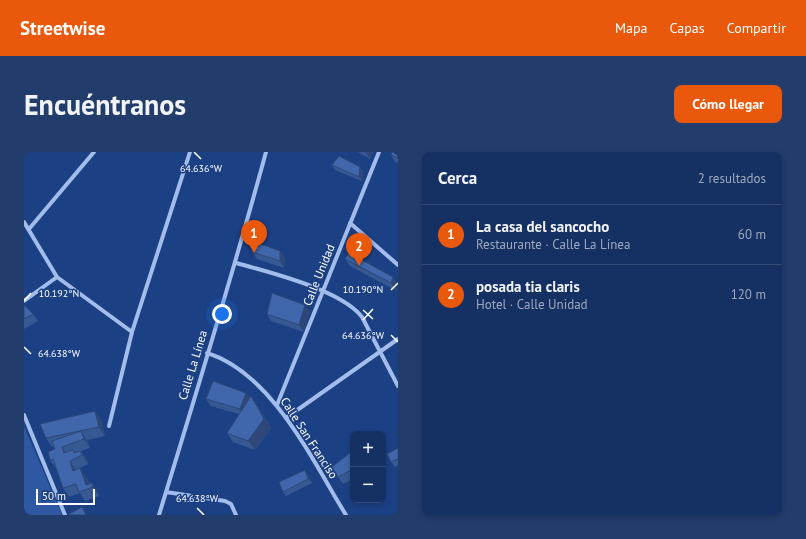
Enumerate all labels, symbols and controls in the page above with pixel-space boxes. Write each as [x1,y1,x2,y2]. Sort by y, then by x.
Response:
text: Streetwise [20,16,105,40]
text: Mapa [615,19,648,37]
text: Capas [670,19,705,37]
text: Compartir [727,19,786,37]
button: Cómo llegar [674,85,782,123]
text: Encuéntranos [24,86,186,123]
text: 64.636°W [180,162,223,175]
text: Cerca [438,167,477,189]
text: 2 resultados [698,170,766,187]
text: La casa del sancocho [476,217,609,236]
pin: 1 [241,220,267,253]
text: 1 [447,226,455,243]
text: 60 m [738,226,766,243]
pin: 2 [346,233,372,266]
text: Restaurante · Calle La Línea [476,236,630,253]
street label: Calle Unidad [299,242,338,308]
text: posada tia claris [476,277,580,296]
text: 10.190°N [343,283,383,296]
text: 2 [447,286,455,303]
text: 120 m [731,286,766,303]
text: 10.192°N [39,287,79,300]
text: Hotel · Calle Unidad [476,296,588,313]
your location [212,304,232,324]
street label: Calle La Línea [175,328,210,402]
text: 64.636°W [342,329,385,342]
text: 64.638°W [38,347,81,360]
street label: Calle San Franciso [278,394,341,481]
map controls [350,431,386,503]
button: + [350,431,386,467]
button: − [350,467,386,503]
scale bar [36,487,95,506]
text: 50 m [42,489,66,503]
text: 64.638°W [176,492,219,505]

